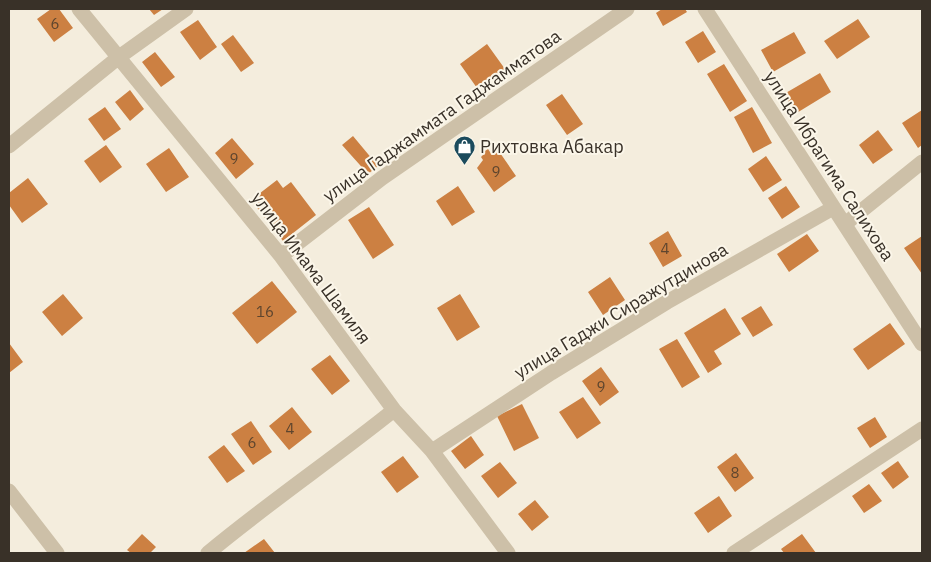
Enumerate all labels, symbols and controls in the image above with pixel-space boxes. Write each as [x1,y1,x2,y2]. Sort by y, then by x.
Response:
house number: 6 [50,14,60,33]
street label: улица Гаджаммата Гаджамматова [318,24,566,207]
street label: улица Ибрагима Салихова [759,66,900,265]
shop icon: Рихтовка Абакар [452,135,476,166]
place label: Рихтовка Абакар [480,135,624,158]
house number: 9 [229,149,239,168]
house number: 9 [491,162,501,181]
street label: улица Имама Шамиля [247,187,376,349]
street label: улица Гаджи Сиражутдинова [510,237,732,384]
house number: 4 [660,239,670,258]
house number: 16 [256,302,274,321]
house number: 9 [596,377,606,396]
house number: 4 [285,419,295,438]
house number: 6 [247,433,257,452]
house number: 8 [730,463,740,482]

